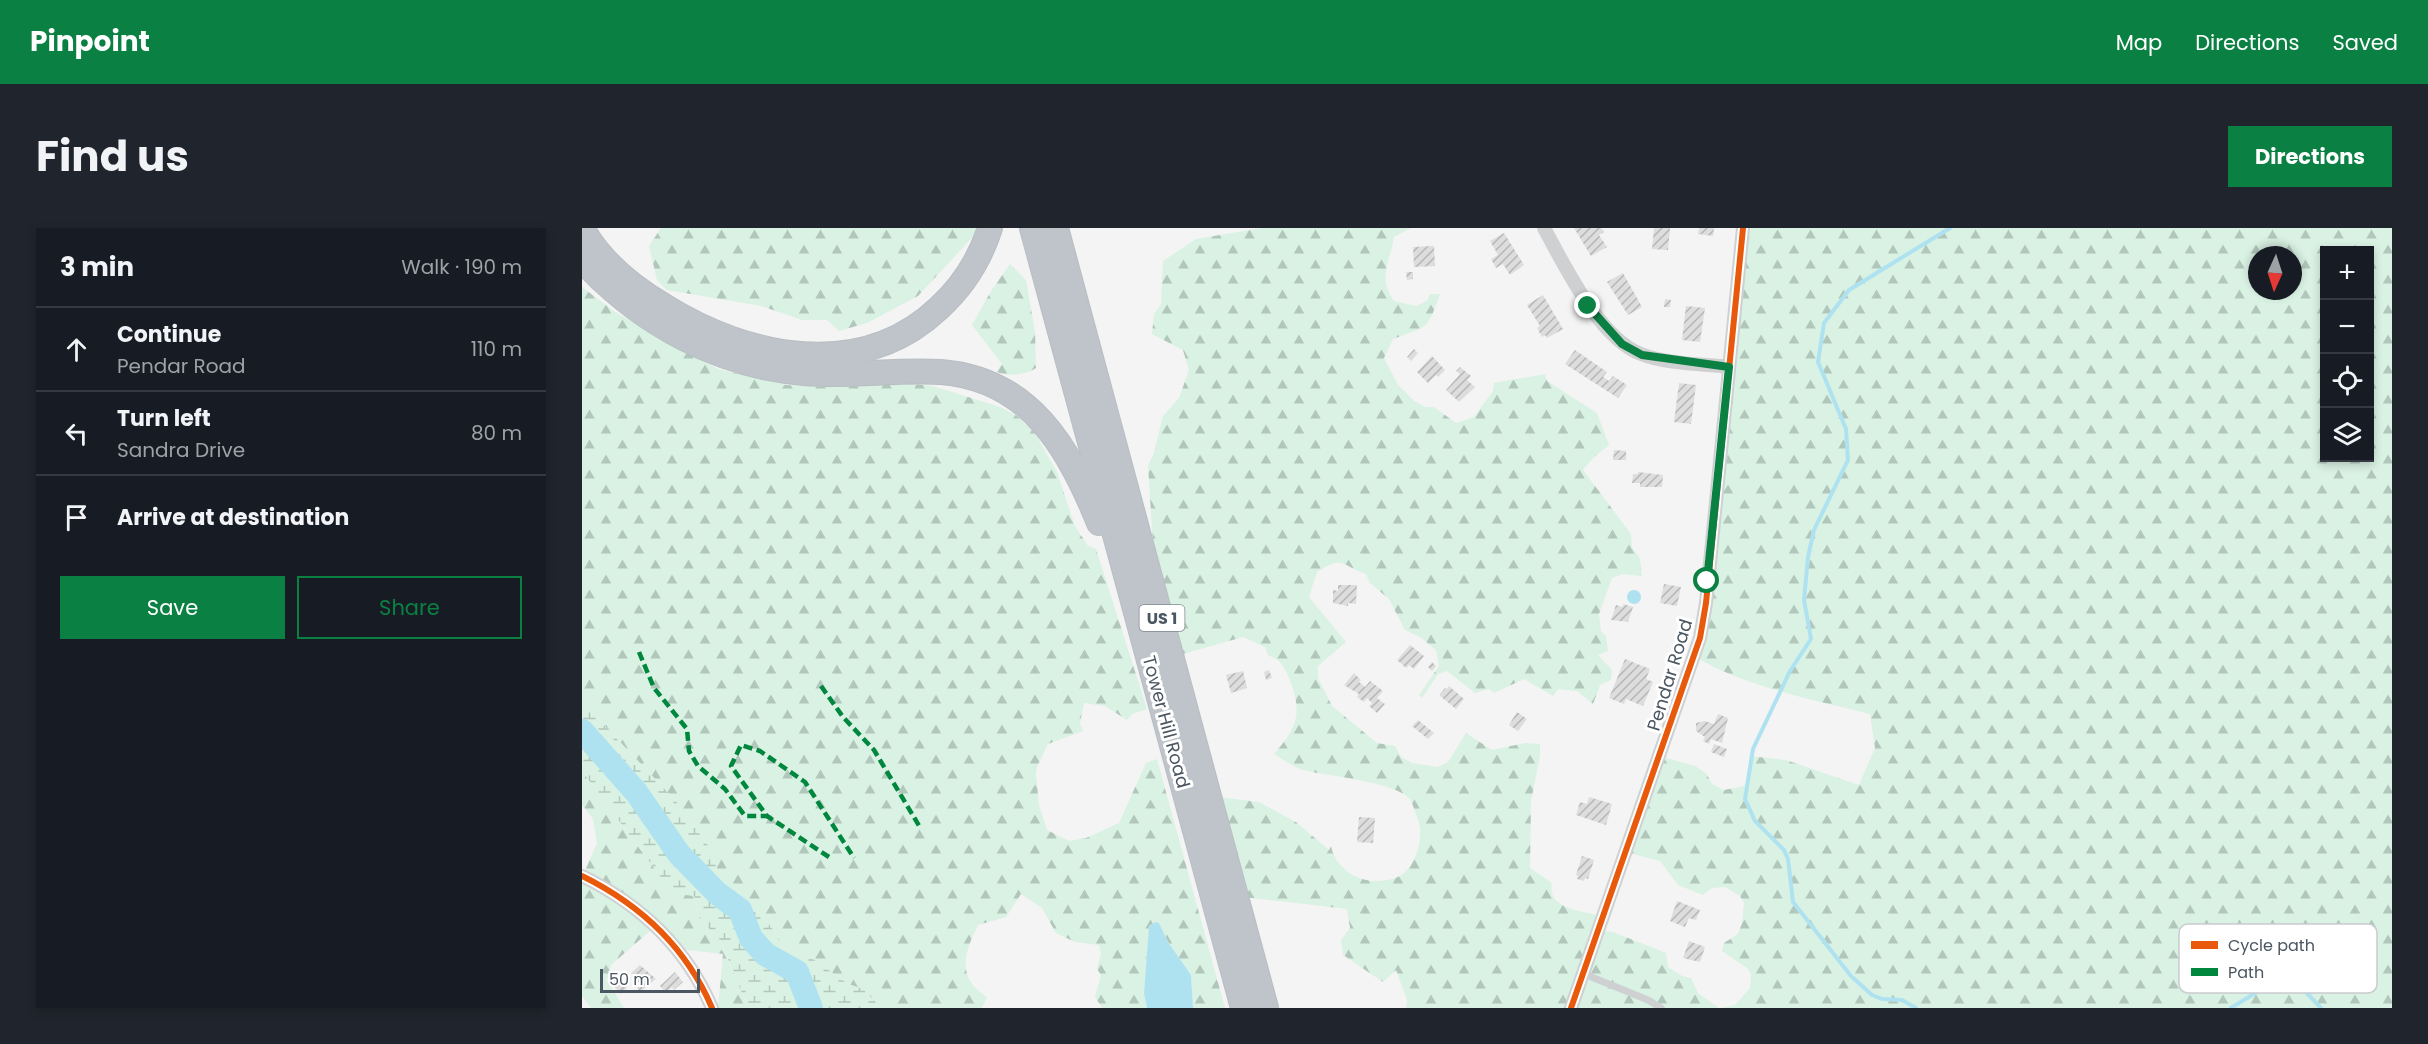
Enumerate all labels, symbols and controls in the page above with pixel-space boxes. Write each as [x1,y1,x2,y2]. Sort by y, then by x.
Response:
text: Pinpoint [30,22,150,61]
text: Map [2116,28,2162,57]
text: Directions [2195,28,2299,57]
text: Saved [2332,28,2398,57]
button: Directions [2228,126,2392,187]
text: Find us [36,127,189,186]
north arrow [2248,246,2302,300]
map controls [2320,246,2374,462]
button: + [2320,246,2374,300]
text: 3 min [60,249,134,285]
text: Walk · 190 m [401,253,522,281]
route end [1574,292,1600,318]
button: − [2320,300,2374,354]
text: Continue [117,319,221,350]
icon: ahead [60,333,93,366]
text: 110 m [471,335,522,363]
text: Pendar Road [117,352,246,380]
button: locate [2320,354,2374,408]
text: Turn left [117,403,211,434]
button: layers [2320,408,2374,462]
icon: left [60,417,93,450]
text: 80 m [471,419,522,447]
text: Sandra Drive [117,436,245,464]
icon: arrive [60,501,93,534]
text: Arrive at destination [117,502,349,533]
route start [1693,567,1719,593]
button: Save [60,576,285,639]
button: Share [297,576,522,639]
road number: US 1 [1140,605,1184,631]
street label: Pendar Road [1641,616,1698,734]
street label: Tower Hill Road [1137,653,1196,791]
legend [2179,924,2377,993]
text: Cycle path [2228,934,2315,957]
text: Path [2228,961,2264,984]
scale bar [600,966,700,994]
text: 50 m [609,968,650,991]

